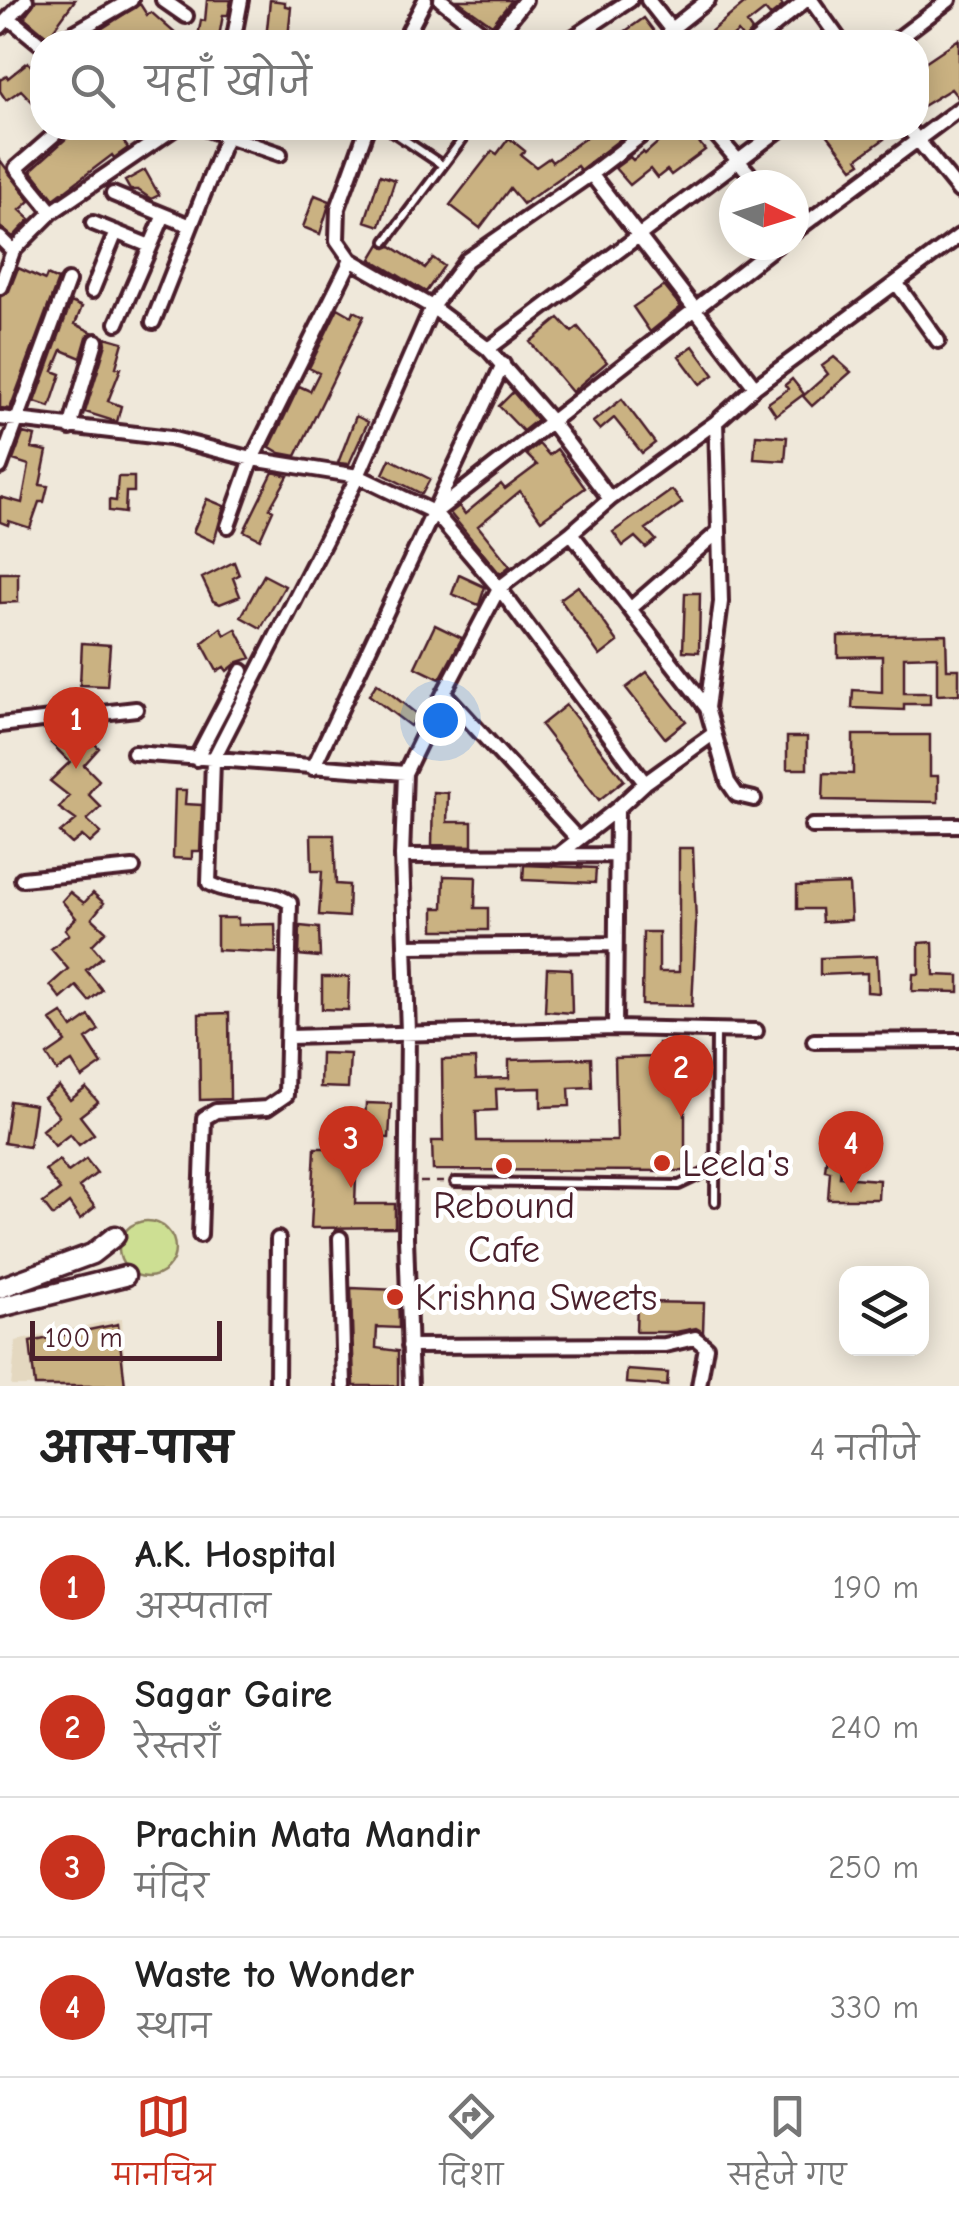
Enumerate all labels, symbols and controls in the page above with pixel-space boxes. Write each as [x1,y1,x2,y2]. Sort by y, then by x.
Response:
search box [30,30,929,140]
icon: search [65,58,120,113]
text: यहाँ खोजें [145,61,311,105]
north arrow [719,170,809,260]
pin: 1 [44,686,108,769]
your location [415,695,466,746]
pin: 2 [648,1034,714,1117]
pin: 3 [318,1106,384,1188]
pin: 4 [818,1110,884,1193]
place label: Leela's [682,1142,790,1186]
marker: Leela's [651,1152,673,1174]
marker: Rebound Cafe [493,1155,515,1177]
place label: Rebound Cafe [433,1184,575,1272]
map controls [839,1266,929,1356]
button: layers [839,1266,929,1356]
place label: Krishna Sweets [415,1276,657,1320]
marker: Krishna Sweets [384,1286,406,1308]
scale bar [30,1316,222,1360]
text: 100 m [45,1322,123,1354]
text: आस-पास [40,1424,232,1473]
text: 4 नतीजे [810,1431,919,1468]
text: A.K. Hospital [135,1533,336,1577]
text: 1 [66,1569,79,1606]
text: 190 m [833,1569,919,1606]
text: अस्पताल [135,1589,271,1626]
text: Sagar Gaire [135,1673,332,1717]
text: 2 [65,1709,80,1746]
text: 240 m [830,1709,919,1746]
text: रेस्तराँ [135,1729,220,1766]
text: Prachin Mata Mandir [135,1813,480,1857]
text: 3 [65,1849,80,1886]
text: 250 m [828,1849,919,1886]
text: मंदिर [135,1869,209,1906]
text: Waste to Wonder [135,1953,414,1997]
text: 4 [65,1989,80,2026]
text: 330 m [830,1989,919,2026]
text: स्थान [135,2009,211,2046]
tab: मानचित्र [112,2089,215,2206]
tab: दिशा [440,2089,503,2206]
tab: सहेजे गए [728,2089,847,2206]

